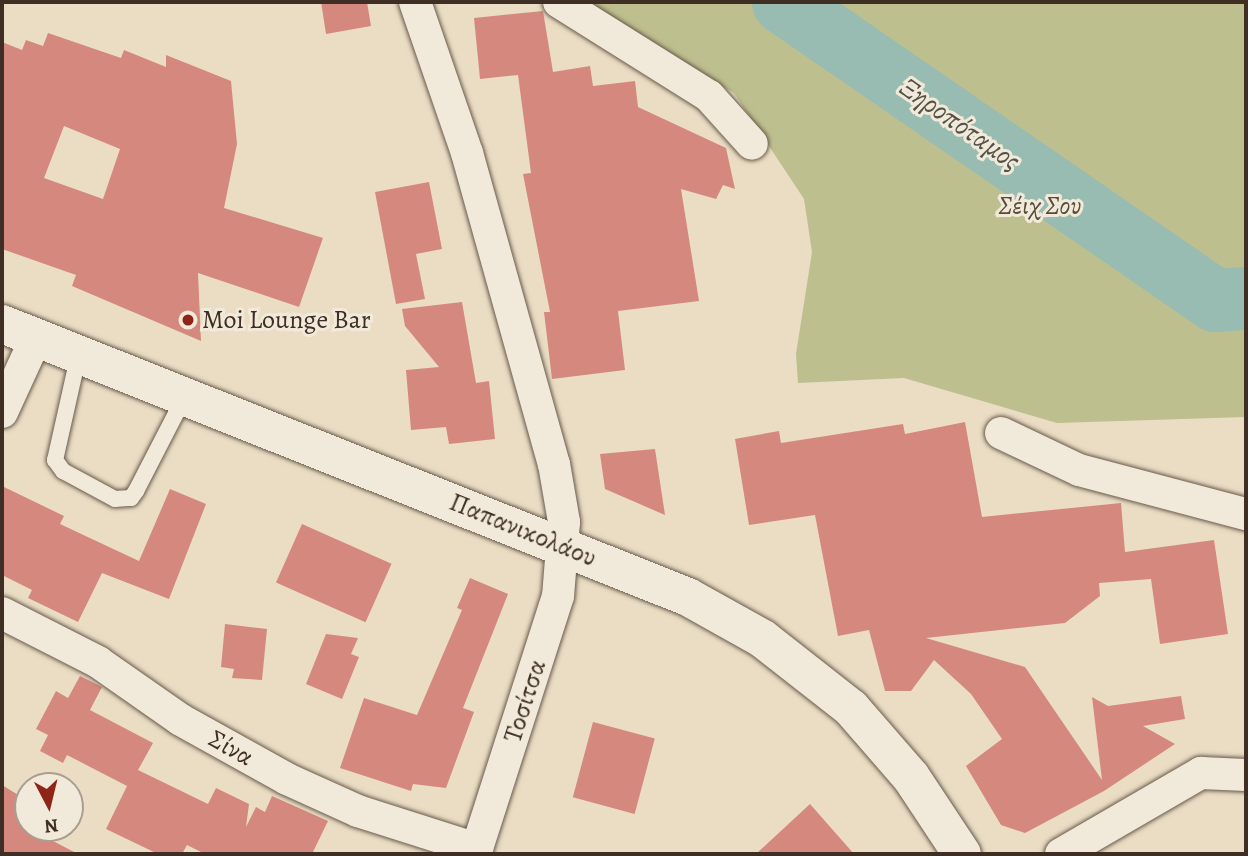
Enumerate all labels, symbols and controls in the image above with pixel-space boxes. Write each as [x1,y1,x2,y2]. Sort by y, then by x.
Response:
water label: Ξηροπόταμος [893,70,1027,178]
park label: Σέιχ Σου [999,190,1081,222]
place label: Moi Lounge Bar [202,304,371,336]
marker: Moi Lounge Bar [180,312,196,328]
street label: Παπανικολάου [445,486,601,574]
street label: Τοσίτσα [497,656,553,746]
street label: Σίνα [203,723,259,773]
north arrow [14,772,84,842]
text: N [43,812,60,840]

